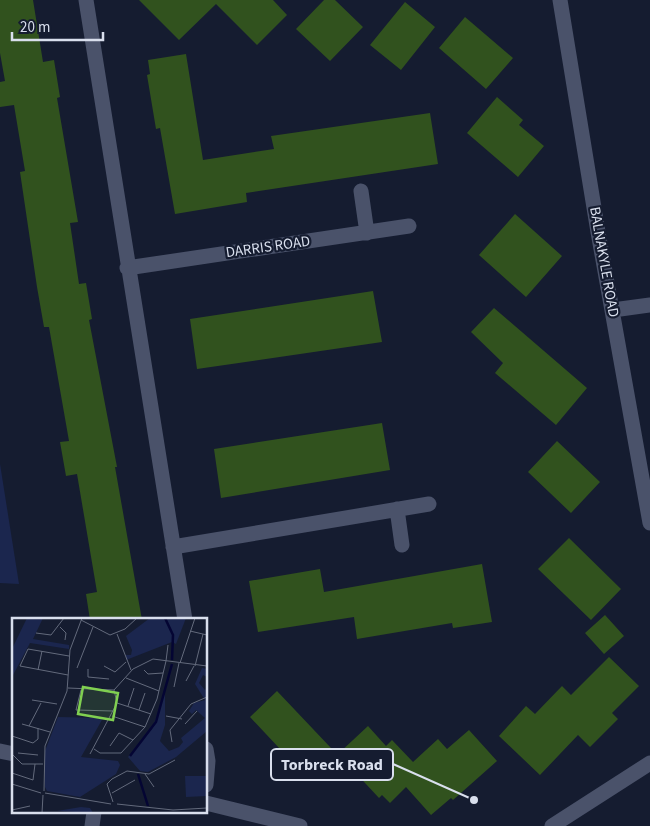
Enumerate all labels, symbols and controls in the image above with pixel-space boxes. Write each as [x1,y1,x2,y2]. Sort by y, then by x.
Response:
scale bar [12,10,104,42]
text: 20 m [20,17,50,38]
street label: BALNAKYLE ROAD [584,205,624,319]
street label: DARRIS ROAD [224,231,312,263]
inset map [12,618,208,814]
callout: Torbreck Road [271,749,393,780]
text: Torbreck Road [281,754,383,776]

